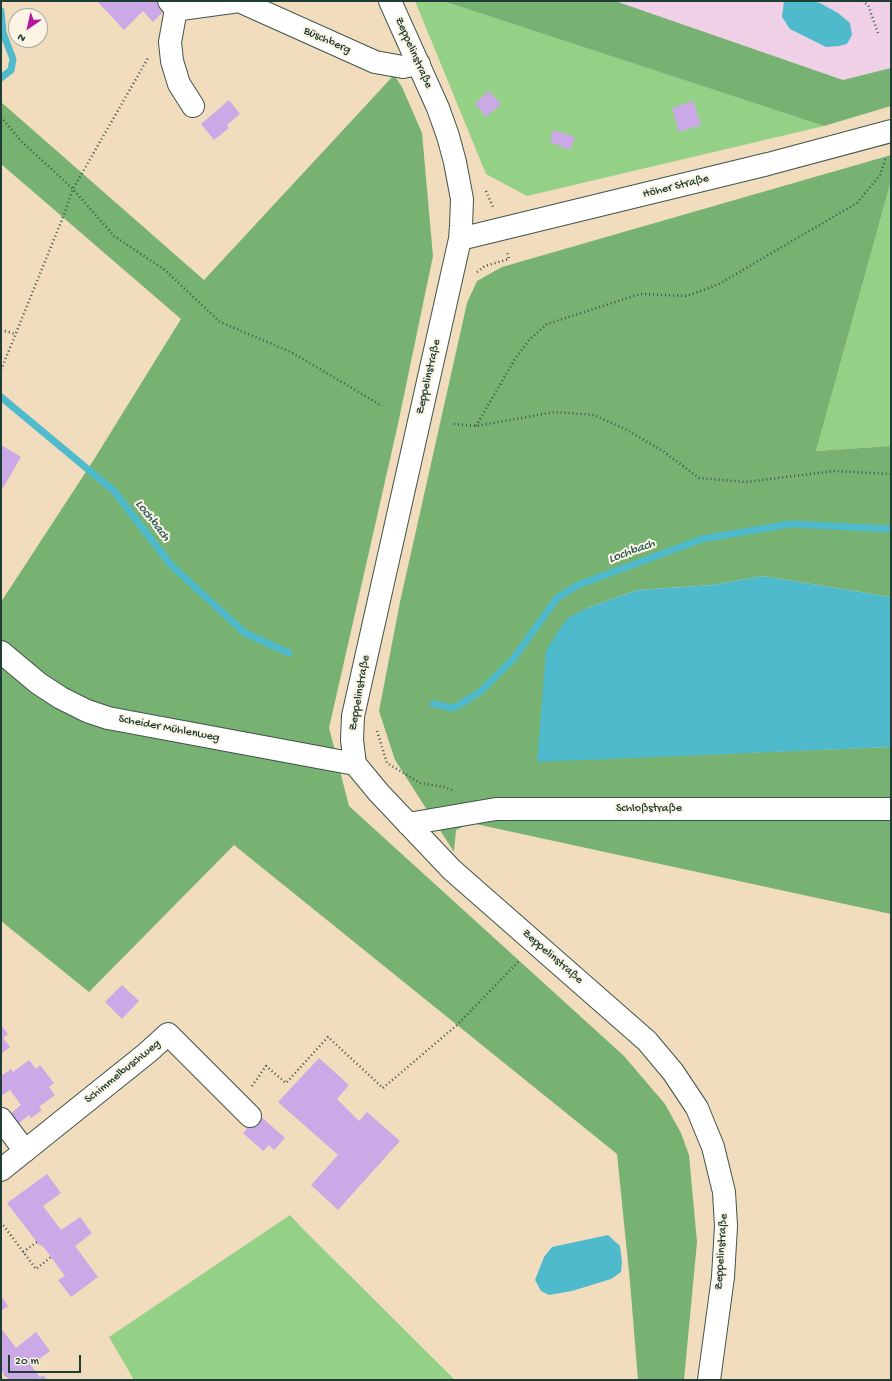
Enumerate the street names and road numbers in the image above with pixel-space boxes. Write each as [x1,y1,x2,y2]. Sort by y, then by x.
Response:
street label: Zeppelinstraße [391,15,435,91]
street label: Büschberg [301,24,353,58]
street label: Höher Straße [641,172,711,202]
street label: Zeppelinstraße [413,338,445,416]
street label: Zeppelinstraße [346,654,374,732]
street label: Scheider Mühlenweg [117,712,221,746]
street label: Schloßstraße [616,802,682,816]
street label: Zeppelinstraße [518,926,586,988]
street label: Schimmelbuschweg [82,1037,164,1107]
street label: Zeppelinstraße [712,1213,732,1291]

